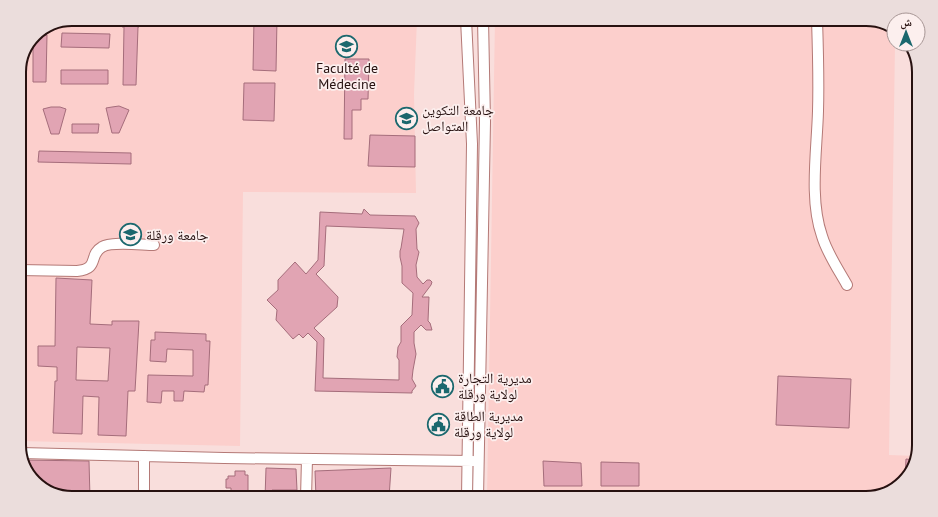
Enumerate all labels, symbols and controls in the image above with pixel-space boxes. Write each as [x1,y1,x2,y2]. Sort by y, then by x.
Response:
north arrow [886,12,926,52]
text: ش [900,15,912,30]
school or university icon: Faculté de Médecine [334,33,360,59]
place label: Faculté de Médecine [316,59,378,93]
place label: جامعة التكوين المتواصل [422,101,494,135]
school or university icon: جامعة التكوين المتواصل [393,105,419,131]
school or university icon: جامعة ورقلة [118,222,144,248]
place label: جامعة ورقلة [146,226,208,244]
place label: مديرية التجارة لولاية ورقلة [458,369,532,403]
public building icon: مديرية التجارة لولاية ورقلة [429,373,455,399]
place label: مديرية الطاقة لولاية ورقلة [454,407,523,441]
public building icon: مديرية الطاقة لولاية ورقلة [426,411,452,437]

